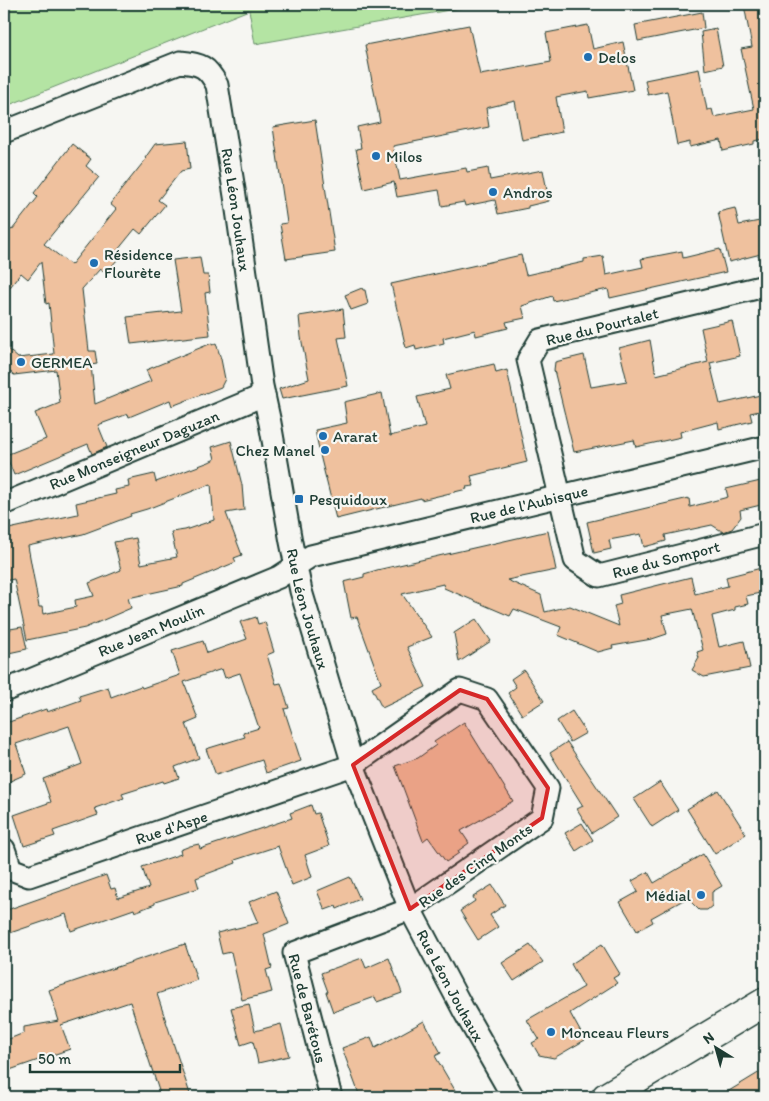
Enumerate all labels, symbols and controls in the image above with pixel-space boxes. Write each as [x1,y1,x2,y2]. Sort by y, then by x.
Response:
place label: Delos [598,48,636,67]
marker: Delos [582,51,594,63]
street label: Rue Léon Jouhaux [217,147,255,272]
place label: Milos [386,147,422,166]
marker: Milos [370,150,382,162]
place label: Andros [503,183,553,202]
marker: Andros [487,186,499,198]
place label: Résidence Flourète [104,245,173,282]
marker: Résidence Flourète [88,257,100,269]
street label: Rue du Pourtalet [544,303,660,350]
place label: GERMEA [31,353,92,372]
marker: GERMEA [15,356,27,368]
street label: Rue Monseigneur Daguzan [47,406,222,494]
place label: Ararat [333,427,378,446]
marker: Ararat [317,430,329,442]
place label: Chez Manel [235,441,315,460]
marker: Chez Manel [319,444,331,456]
street label: Rue de l'Aubisque [468,481,590,528]
place label: Pesquidoux [309,490,387,509]
marker: Pesquidoux [293,493,305,505]
street label: Rue du Somport [610,537,722,582]
street label: Rue Léon Jouhaux [283,547,333,672]
street label: Rue Jean Moulin [95,600,207,661]
street label: Rue d'Aspe [133,807,210,849]
street label: Rue des Cinq Monts [415,819,536,912]
place label: Médial [645,886,691,905]
marker: Médial [695,889,707,901]
street label: Rue Léon Jouhaux [413,926,488,1045]
street label: Rue de Barétous [285,951,331,1065]
place label: Monceau Fleurs [561,1023,669,1042]
north arrow [692,1024,742,1074]
marker: Monceau Fleurs [545,1026,557,1038]
text: N [700,1028,717,1048]
scale bar [30,1041,180,1073]
text: 50 m [38,1050,71,1068]

